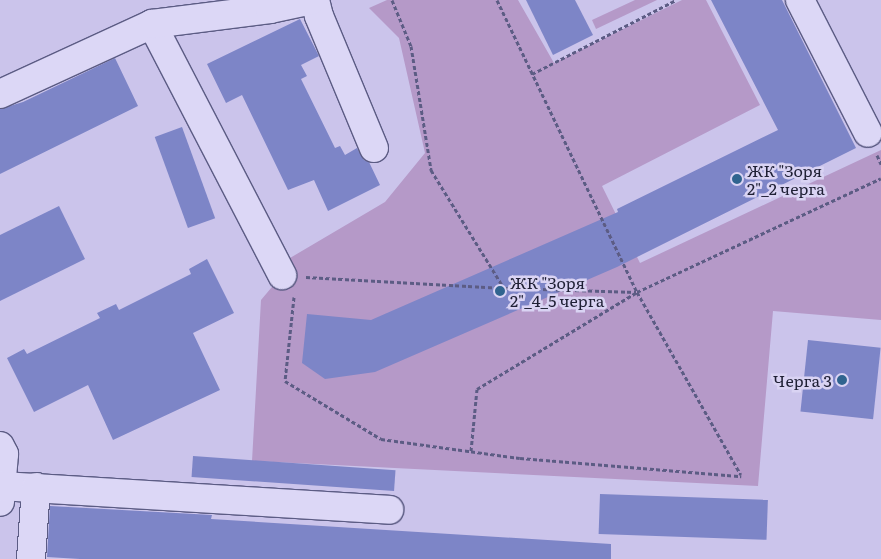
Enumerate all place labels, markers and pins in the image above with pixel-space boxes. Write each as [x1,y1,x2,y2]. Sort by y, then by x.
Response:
place label: ЖК "Зоря 2"_2 черга [747,160,825,198]
marker: ЖК "Зоря 2"_2 черга [731,173,743,185]
place label: ЖК "Зоря 2"_4_5 черга [510,272,604,310]
marker: ЖК "Зоря 2"_4_5 черга [494,285,506,297]
place label: Черга 3 [773,370,832,390]
marker: Черга 3 [836,374,848,386]

